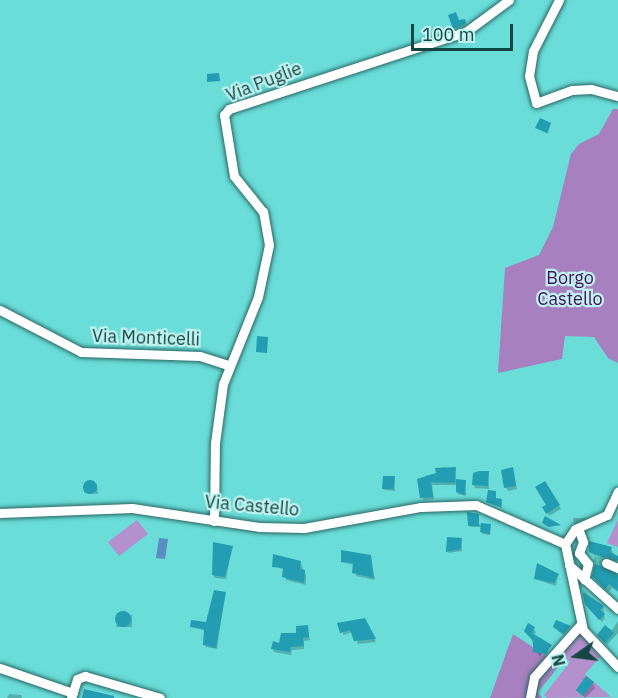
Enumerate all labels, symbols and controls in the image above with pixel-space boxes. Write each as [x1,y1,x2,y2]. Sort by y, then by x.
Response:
scale bar [414,12,516,50]
text: 100 m [422,23,474,46]
street label: Via Puglie [223,58,305,106]
park label: Borgo Castello [537,268,603,310]
street label: Via Monticelli [92,325,200,351]
street label: Via Castello [204,491,300,521]
north arrow [546,626,606,686]
text: N [547,652,570,668]

